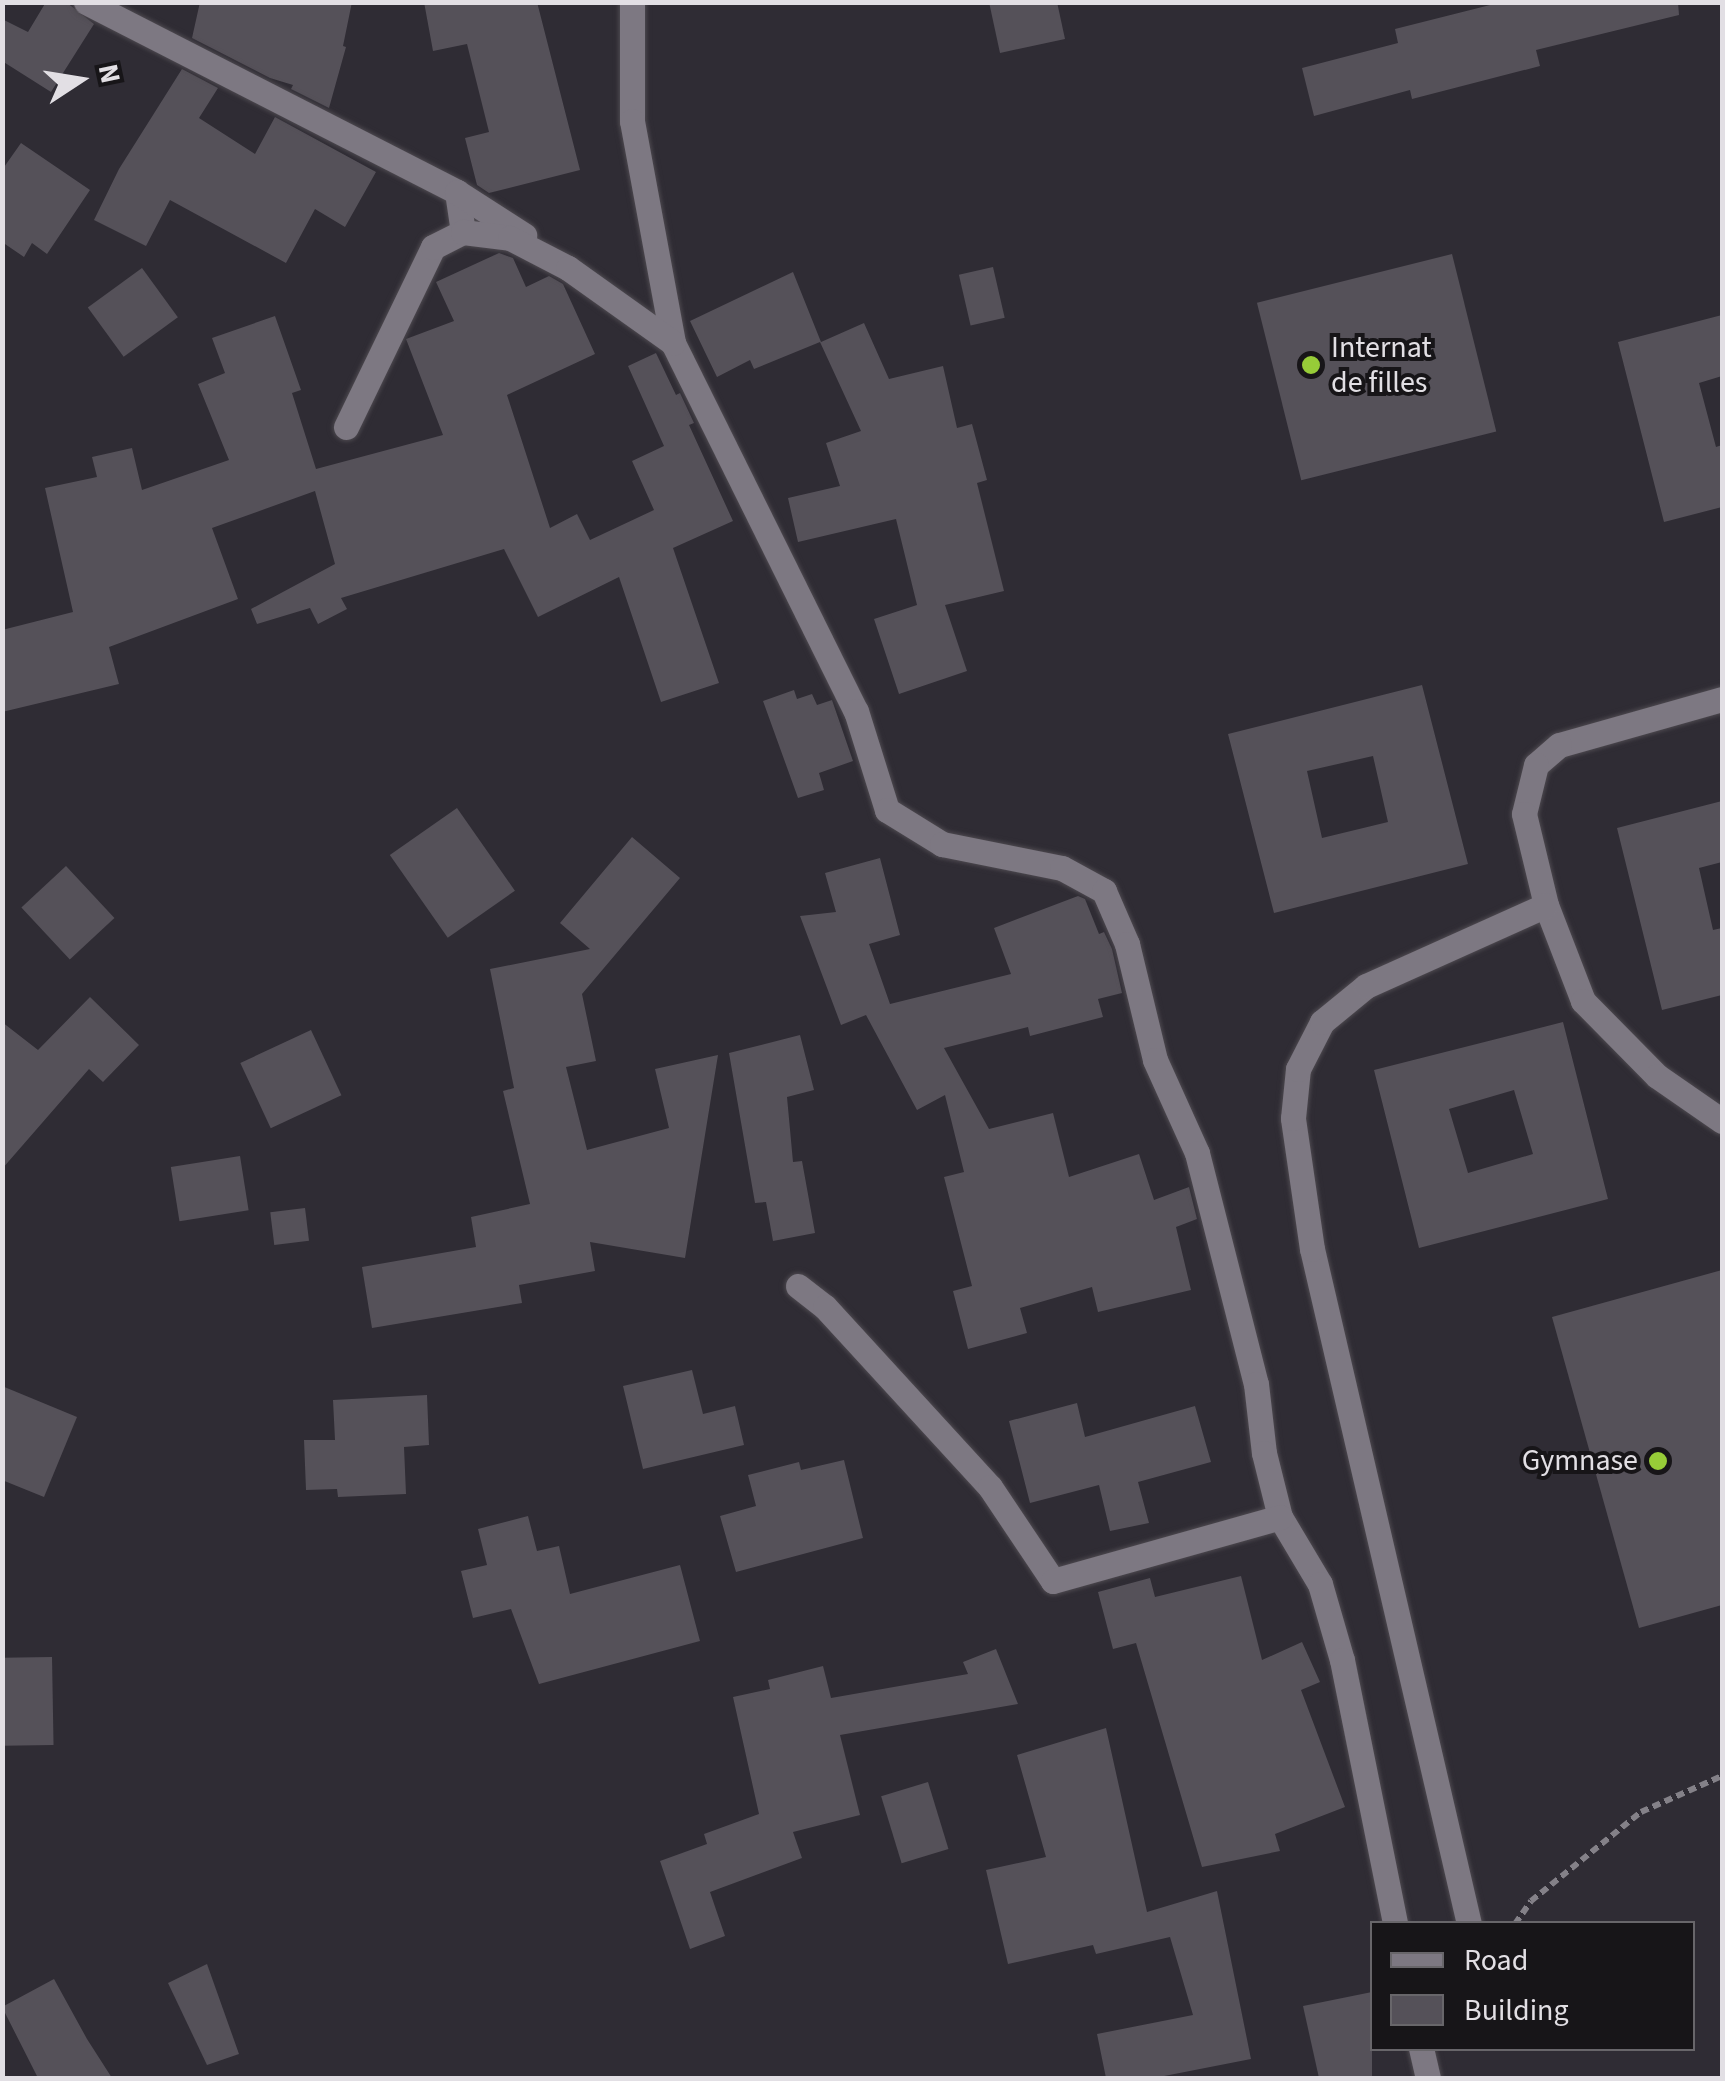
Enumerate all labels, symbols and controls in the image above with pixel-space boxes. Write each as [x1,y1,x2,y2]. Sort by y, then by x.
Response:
north arrow [30,30,130,130]
text: N [88,60,131,87]
place label: Internat de filles [1331,330,1432,400]
marker: Internat de filles [1300,354,1322,376]
place label: Gymnase [1522,1443,1638,1479]
marker: Gymnase [1647,1450,1669,1472]
legend [1370,1921,1695,2051]
text: Road [1464,1939,1528,1982]
text: Building [1464,1989,1569,2032]

